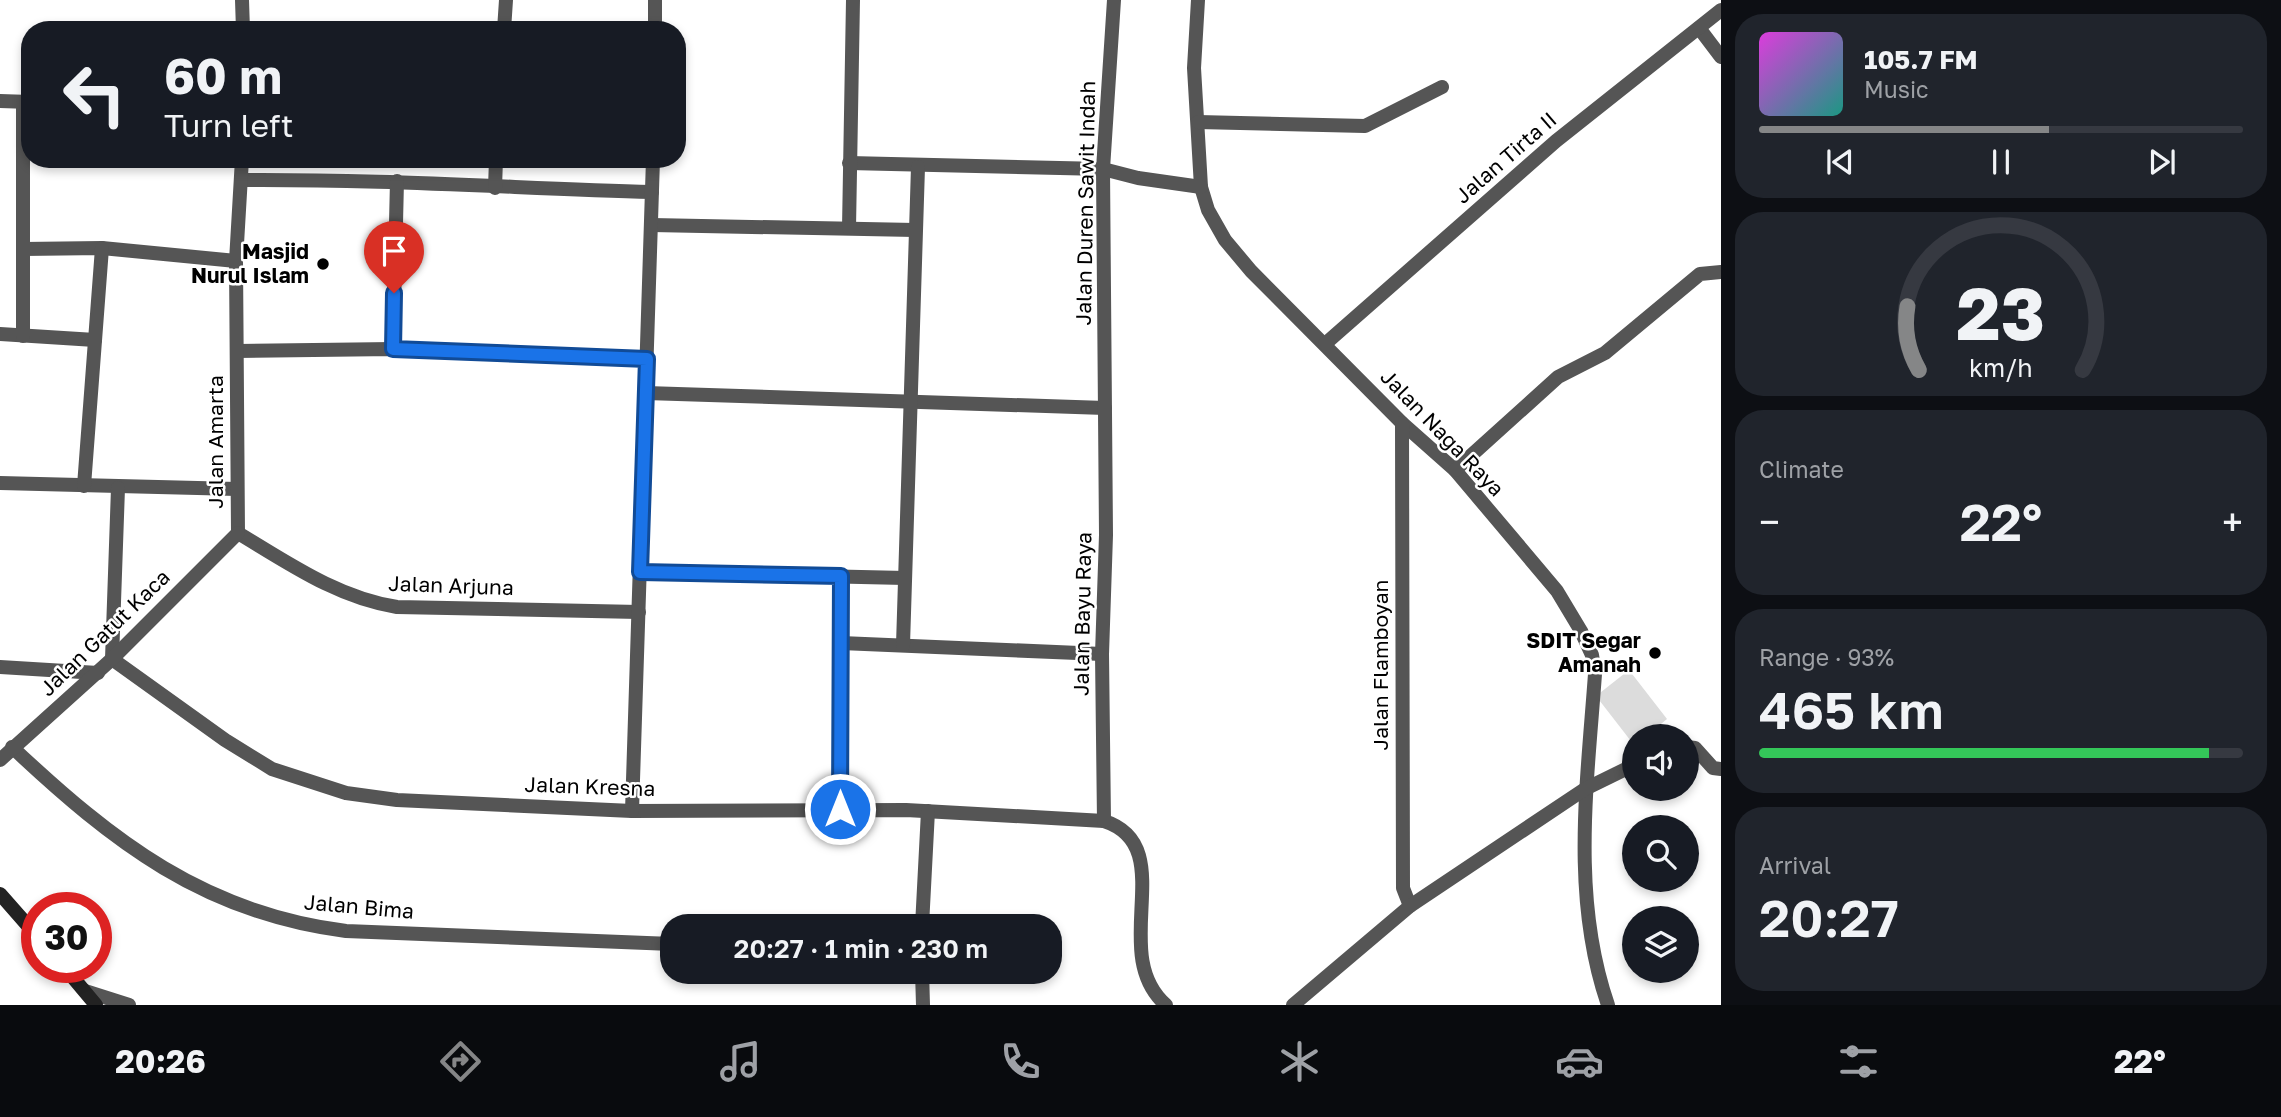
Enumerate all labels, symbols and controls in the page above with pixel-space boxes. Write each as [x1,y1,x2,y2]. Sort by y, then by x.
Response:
text: 105.7 FM [1864,44,1978,75]
text: 60 m [164,46,282,105]
icon: left [49,49,140,140]
text: Music [1864,75,1929,103]
street label: Jalan Duren Sawit Indah [1070,80,1100,325]
text: Turn left [164,106,293,144]
street label: Jalan Tirta II [1449,106,1562,208]
icon: previous [1821,143,1859,181]
icon: pause [1982,143,2020,181]
icon: next [2143,143,2181,181]
pin [364,221,424,293]
icon: arrive [375,232,413,270]
place label: Masjid Nurul Islam [191,238,309,288]
marker: Masjid Nurul Islam [315,256,331,272]
text: 23 [1957,270,2045,357]
text: km/h [1969,352,2033,383]
street label: Jalan Naga Raya [1375,363,1510,501]
street label: Jalan Amarta [202,375,228,509]
text: Climate [1759,455,1844,483]
text: 22° [1960,490,2042,552]
text: − [1759,499,1780,544]
text: + [2222,499,2243,544]
street label: Jalan Bayu Raya [1068,532,1096,696]
street label: Jalan Gatut Kaca [34,564,175,701]
street label: Jalan Arjuna [388,570,514,600]
street label: Jalan Flamboyan [1367,580,1393,750]
place label: SDIT Segar Amanah [1526,627,1641,677]
text: Range · 93% [1759,643,1894,671]
marker: SDIT Segar Amanah [1647,645,1663,661]
text: 465 km [1759,678,1944,740]
map controls [1622,724,1699,983]
button: sound [1622,724,1699,801]
street label: Jalan Kresna [524,771,656,801]
position arrow [803,772,877,846]
button: search [1622,815,1699,892]
text: Arrival [1759,851,1831,879]
text: 20:27 [1759,886,1899,948]
street label: Jalan Bima [303,888,415,924]
speed limit sign: 30 [21,892,112,983]
button: layers [1622,906,1699,983]
text: 20:27 · 1 min · 230 m [734,933,988,964]
icon: directions [436,1037,485,1086]
icon: music [716,1037,765,1086]
icon: phone [996,1037,1045,1086]
icon: climate [1275,1037,1324,1086]
icon: car [1555,1037,1604,1086]
icon: filters [1834,1037,1883,1086]
text: 20:26 [115,1042,206,1080]
text: 22° [2114,1042,2166,1080]

